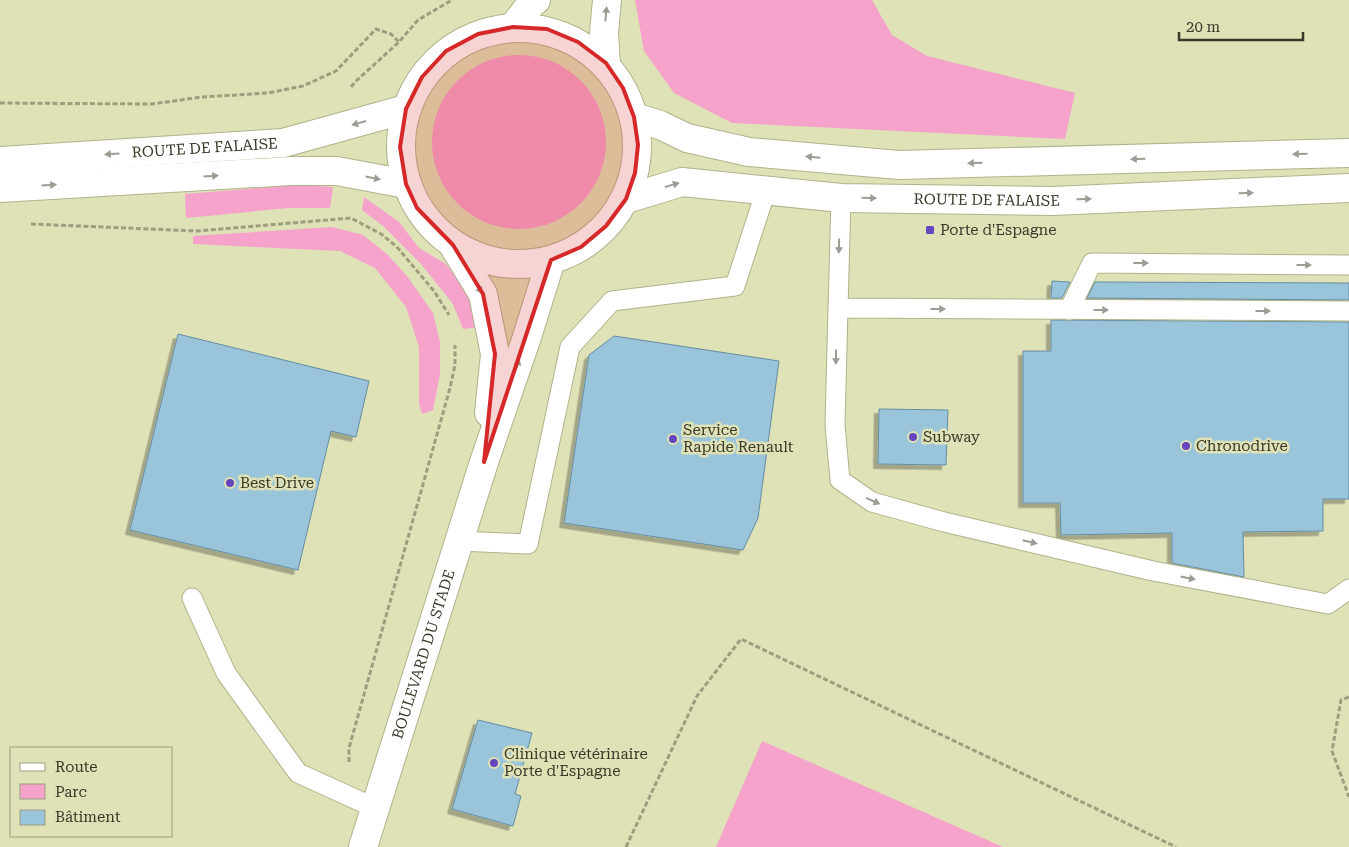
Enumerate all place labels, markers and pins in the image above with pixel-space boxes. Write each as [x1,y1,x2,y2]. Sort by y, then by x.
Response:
place label: Porte d'Espagne [940,221,1056,239]
marker: Porte d'Espagne [924,224,936,236]
place label: Service Rapide Renault [683,421,794,456]
place label: Subway [923,428,980,446]
marker: Subway [907,431,919,443]
marker: Service Rapide Renault [667,433,679,445]
place label: Chronodrive [1196,437,1288,455]
marker: Chronodrive [1180,440,1192,452]
place label: Best Drive [240,474,314,492]
marker: Best Drive [224,477,236,489]
place label: Clinique vétérinaire Porte d'Espagne [504,745,648,780]
marker: Clinique vétérinaire Porte d'Espagne [488,757,500,769]

